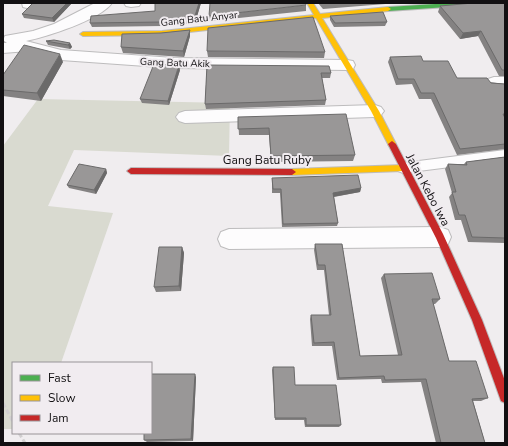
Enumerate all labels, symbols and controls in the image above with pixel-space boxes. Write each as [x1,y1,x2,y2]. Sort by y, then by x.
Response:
street label: Gang Batu Anyar [160,8,239,30]
street label: Gang Batu Akik [140,55,211,71]
street label: Jalan Kebo Iwa [402,150,454,229]
street label: Gang Batu Ruby [223,152,312,168]
legend [12,362,152,434]
text: Fast [48,370,71,386]
text: Slow [48,390,76,406]
text: Jam [47,410,69,426]

